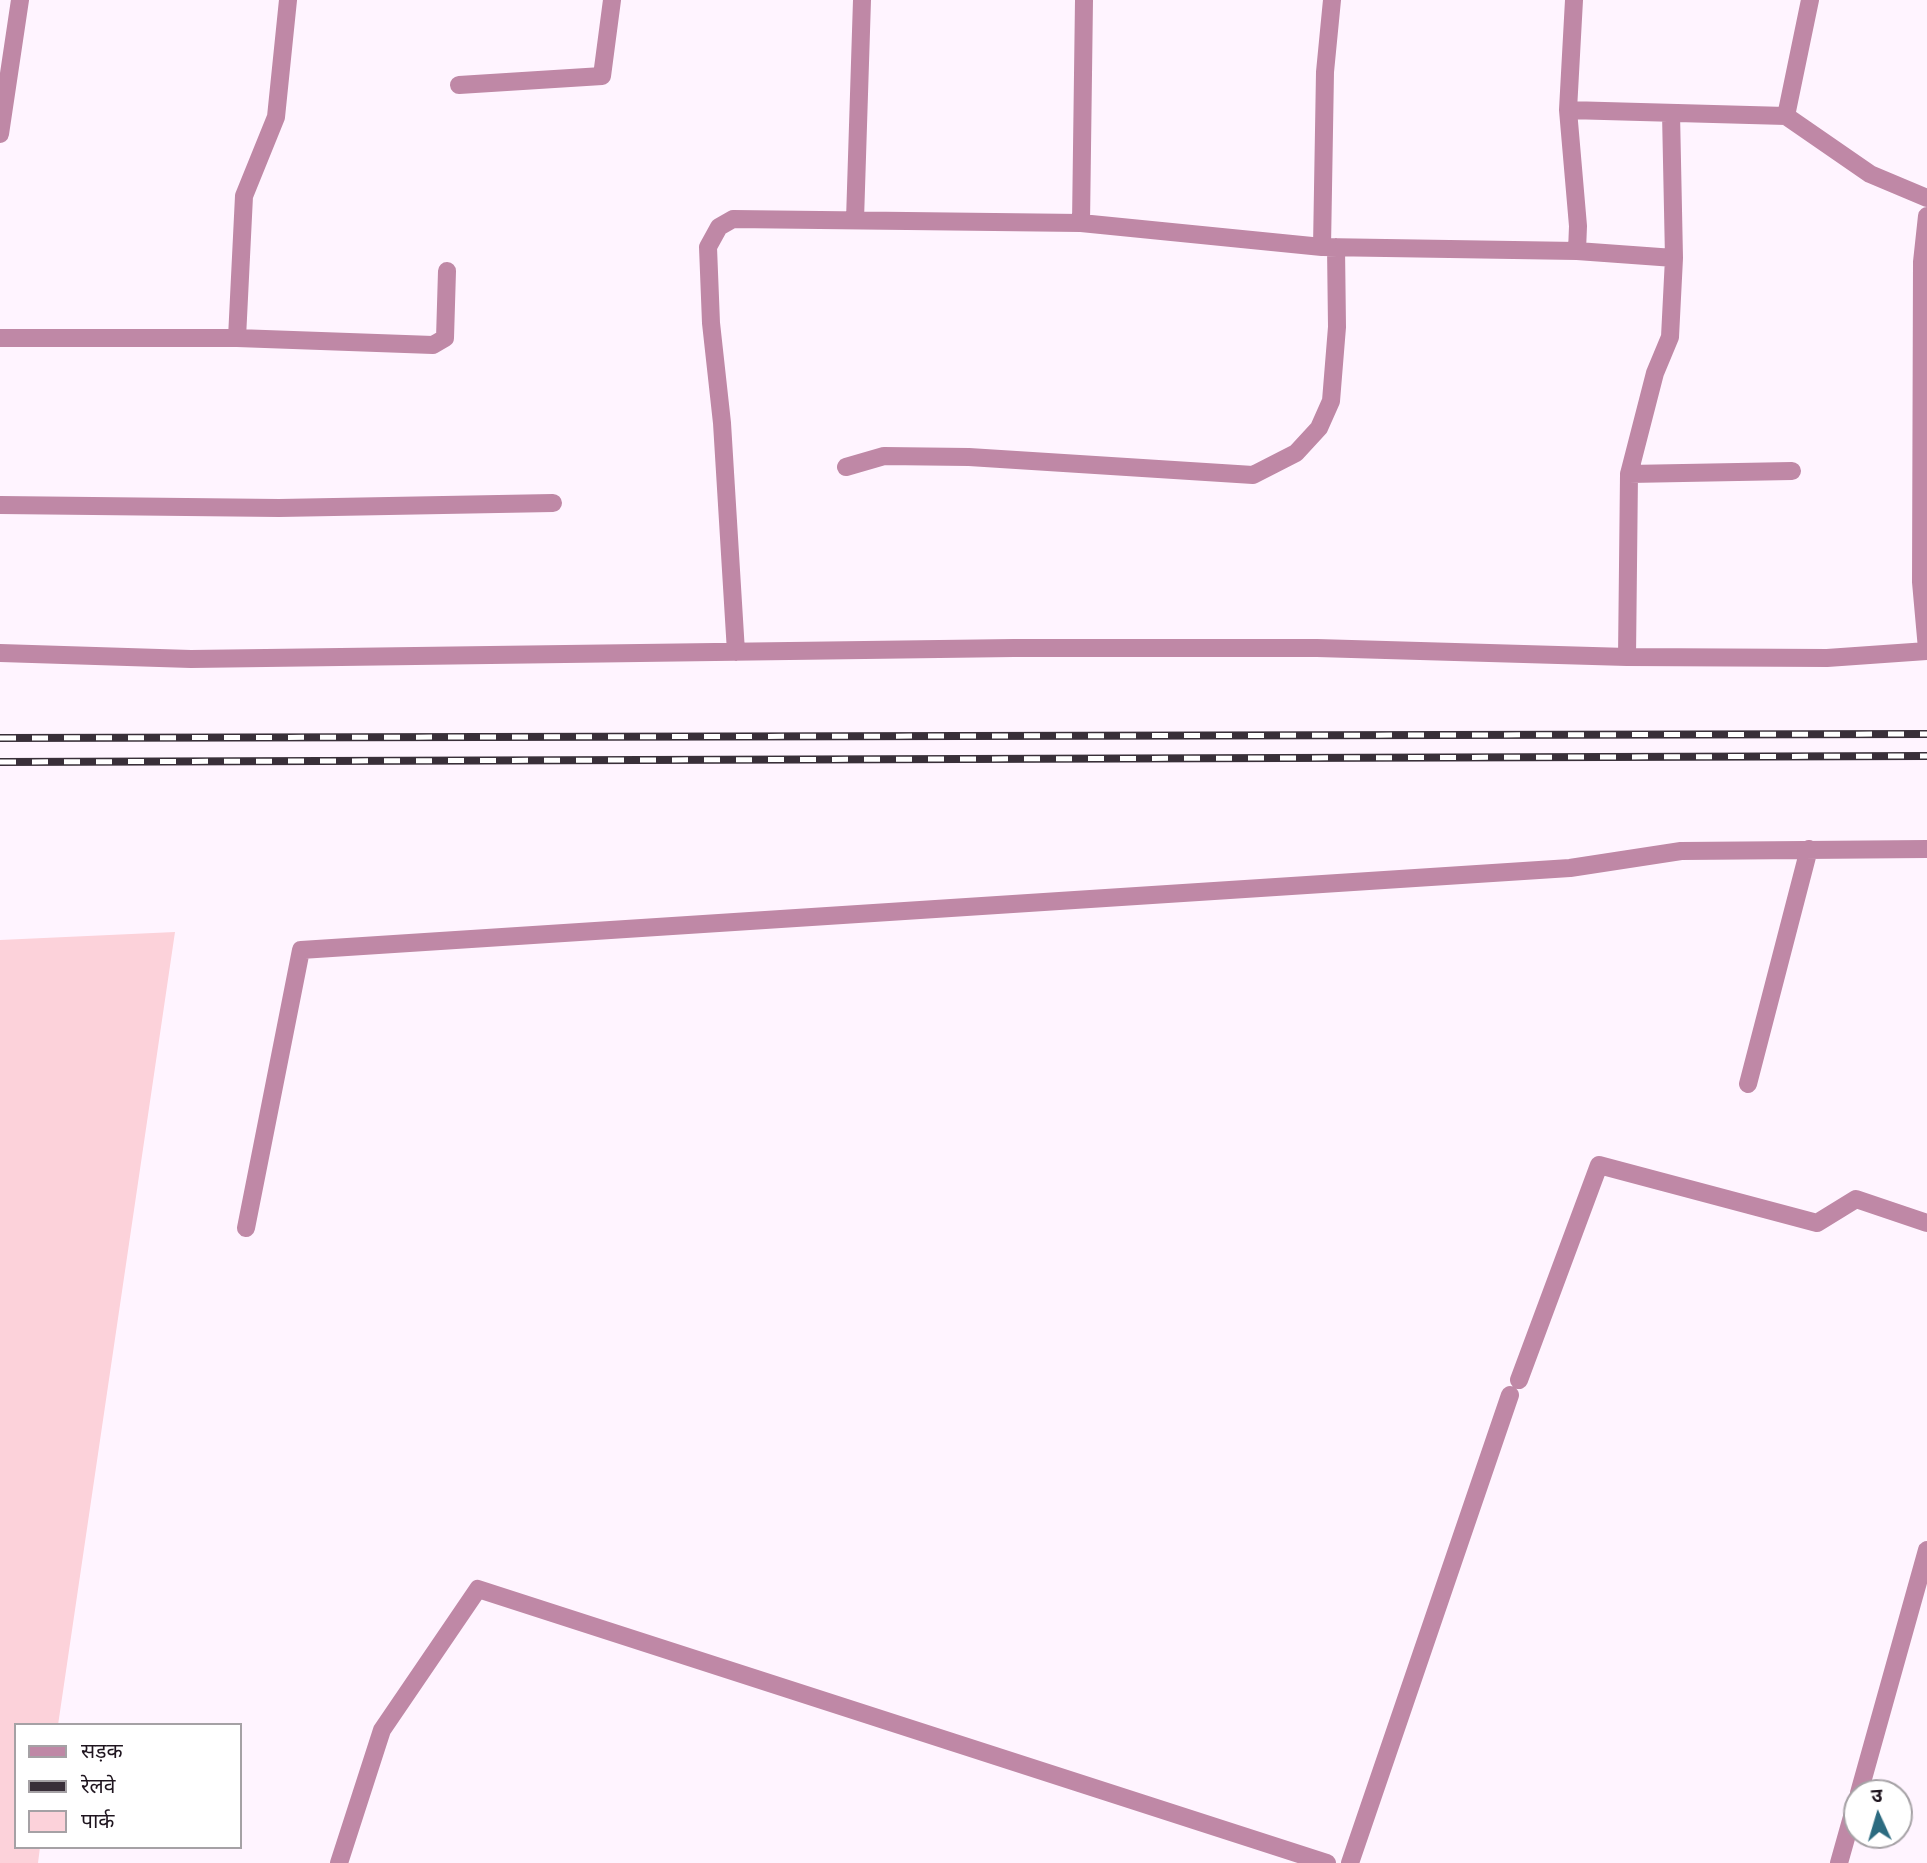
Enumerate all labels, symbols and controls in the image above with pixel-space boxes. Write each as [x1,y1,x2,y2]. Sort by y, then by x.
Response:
legend [14,1723,242,1849]
text: सड़क [81,1737,123,1764]
text: रेलवे [81,1772,116,1799]
north arrow [1843,1779,1913,1849]
text: उ [1870,1783,1883,1807]
text: पार्क [81,1807,115,1834]

